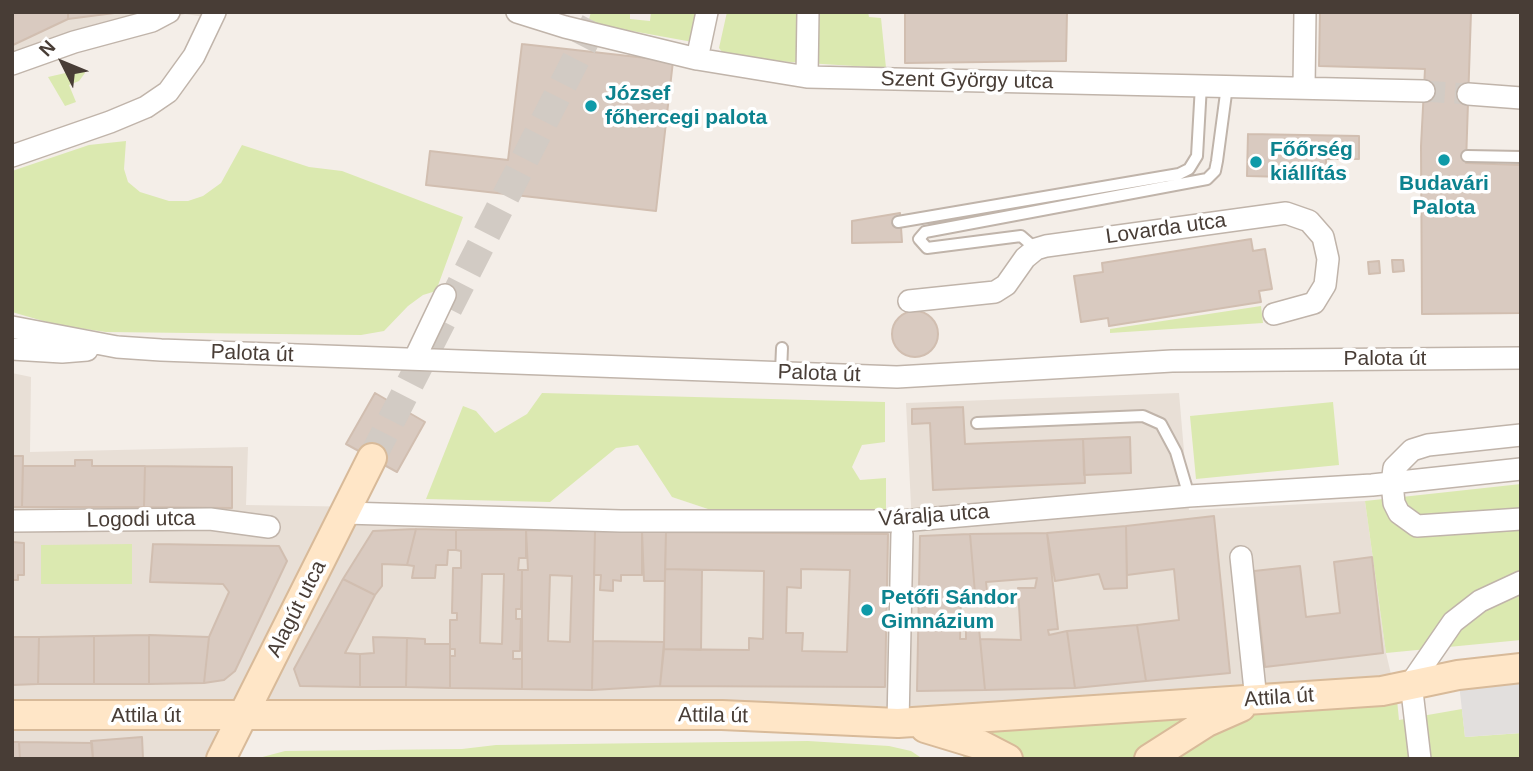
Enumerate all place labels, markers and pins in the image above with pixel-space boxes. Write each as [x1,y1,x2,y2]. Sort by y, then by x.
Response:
place label: József főhercegi palota [605,81,767,131]
marker: József főhercegi palota [583,98,599,114]
place label: Főőrség kiállítás [1270,137,1353,187]
marker: Budavári Palota [1436,152,1452,168]
marker: Főőrség kiállítás [1248,154,1264,170]
place label: Budavári Palota [1399,171,1489,221]
place label: Petőfi Sándor Gimnázium [881,585,1018,635]
marker: Petőfi Sándor Gimnázium [859,602,875,618]

